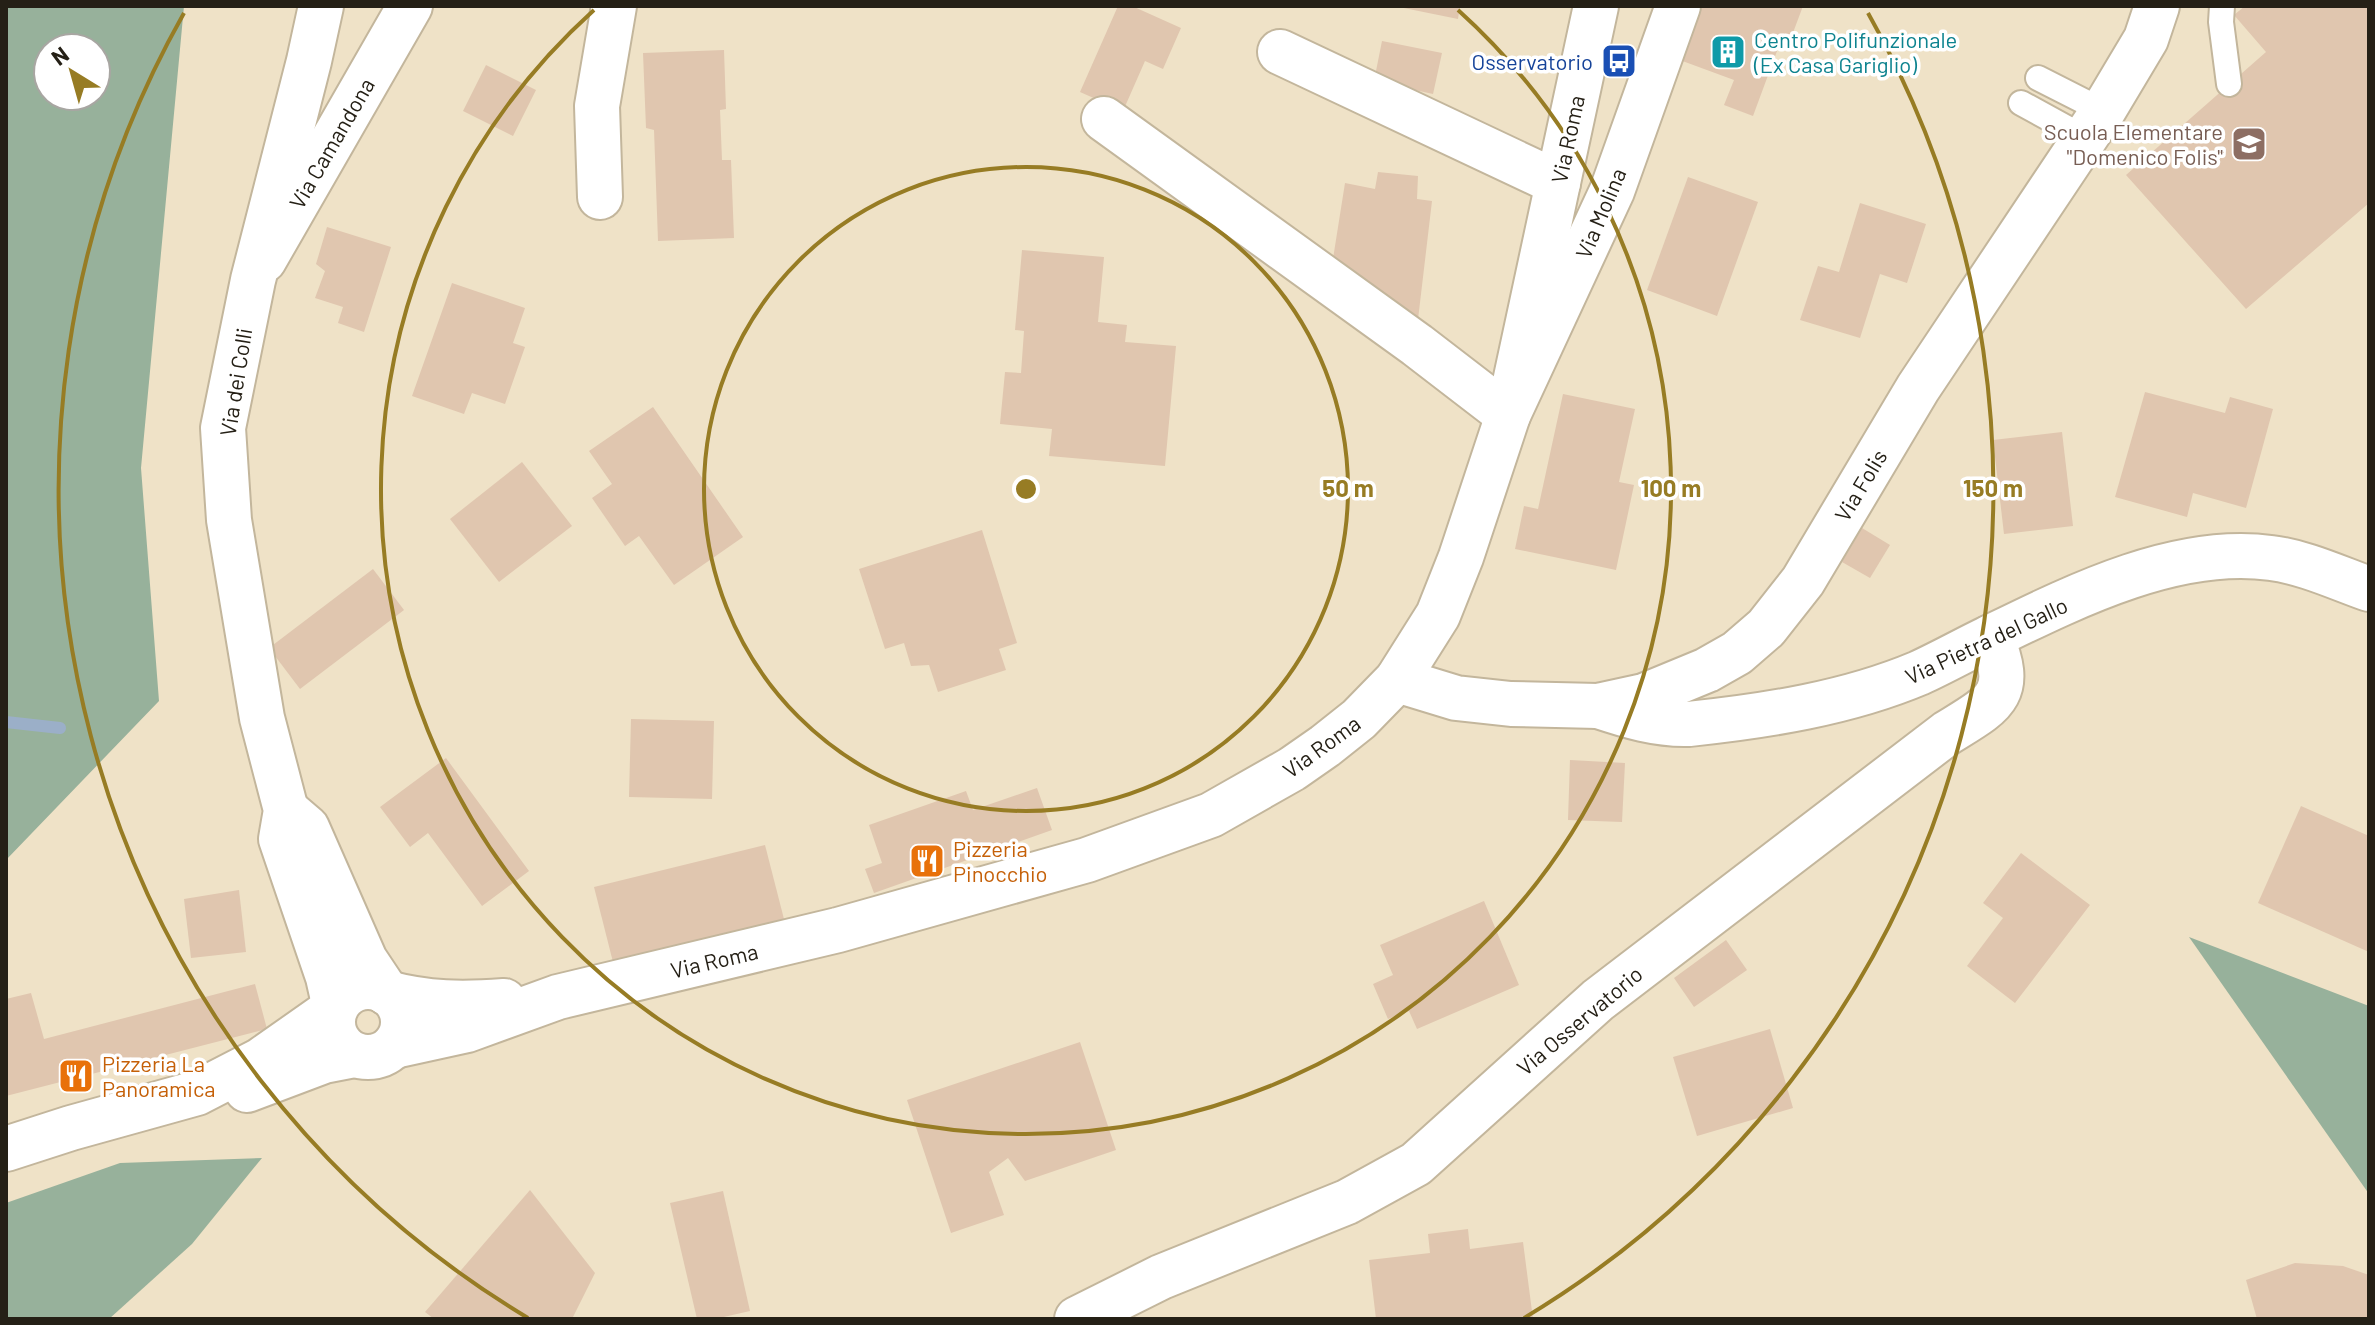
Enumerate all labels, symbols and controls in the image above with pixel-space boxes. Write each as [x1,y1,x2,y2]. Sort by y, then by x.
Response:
place label: Centro Polifunzionale (Ex Casa Gariglio) [1753,26,1957,77]
north arrow [32,32,112,112]
building icon: Centro Polifunzionale (Ex Casa Gariglio) [1709,33,1747,71]
text: N [46,40,73,70]
bus stop icon: Osservatorio [1600,42,1638,80]
place label: Osservatorio [1471,48,1593,74]
street label: Via Camandona [283,73,379,213]
street label: Via Roma [1545,93,1589,185]
place label: Scuola Elementare "Domenico Folis" [2044,118,2223,169]
school or university icon: Scuola Elementare "Domenico Folis" [2230,125,2268,163]
street label: Via Molina [1569,164,1631,262]
street label: Via dei Colli [214,326,256,438]
street label: Via Folis [1828,444,1892,526]
text: 50 m [1322,473,1374,502]
text: 100 m [1641,473,1701,502]
text: 150 m [1963,473,2023,502]
centre of rings [1012,475,1040,503]
street label: Via Pietra del Gallo [1901,591,2071,689]
street label: Via Roma [1277,709,1365,783]
place label: Pizzeria Pinocchio [953,835,1048,886]
restaurant icon: Pizzeria Pinocchio [908,842,946,880]
street label: Via Roma [668,937,760,983]
street label: Via Osservatorio [1511,960,1647,1080]
place label: Pizzeria La Panoramica [102,1050,216,1101]
restaurant icon: Pizzeria La Panoramica [57,1057,95,1095]

